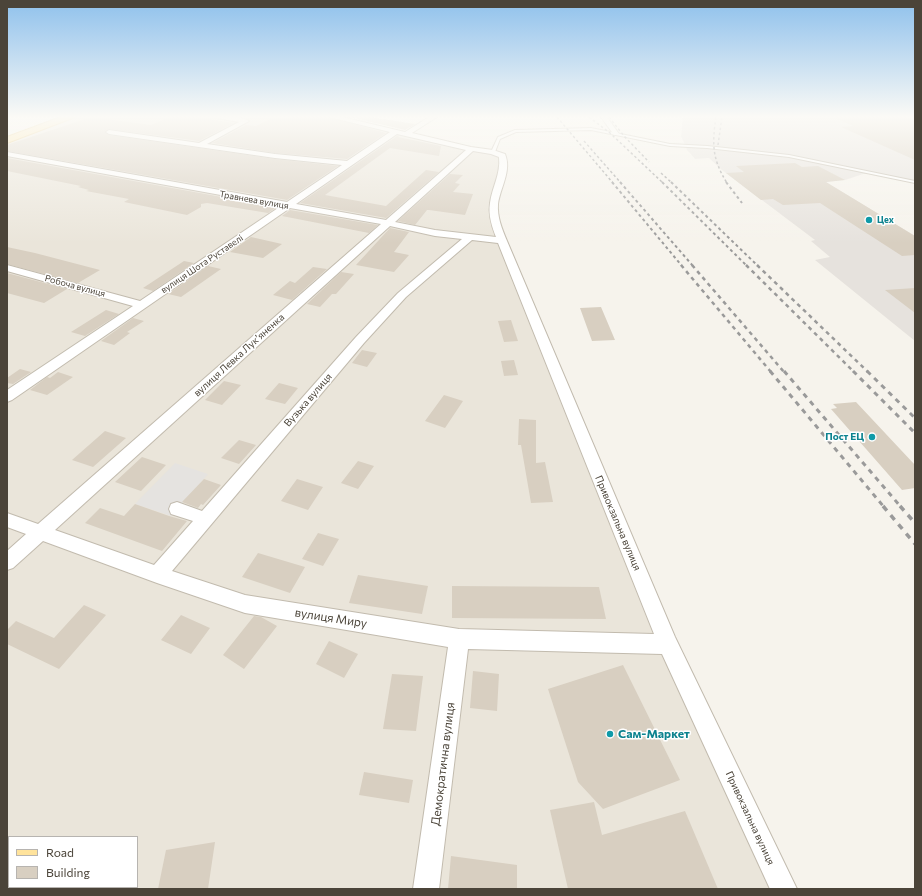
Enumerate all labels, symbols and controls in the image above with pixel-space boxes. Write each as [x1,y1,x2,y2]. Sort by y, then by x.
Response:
street label: Травнева вулиця [219,189,289,211]
marker: Цех [864,215,874,225]
place label: Цех [877,215,894,225]
street label: вулиця Шота Руставелі [159,232,245,296]
street label: Робоча вулиця [44,273,106,299]
street label: вулиця Левка Лукʼяненка [191,311,287,399]
street label: Вузька вулиця [282,371,334,429]
place label: Пост ЕЦ [825,431,864,443]
marker: Пост ЕЦ [867,432,877,442]
street label: Привокзальна вулиця [593,474,643,572]
street label: вулиця Миру [294,605,368,631]
street label: Демократична вулиця [428,701,458,827]
place label: Сам-Маркет [618,727,690,741]
marker: Сам-Маркет [605,729,615,739]
street label: Привокзальна вулиця [723,769,777,867]
legend [8,836,138,888]
text: Road [46,845,74,859]
text: Building [46,865,90,879]

